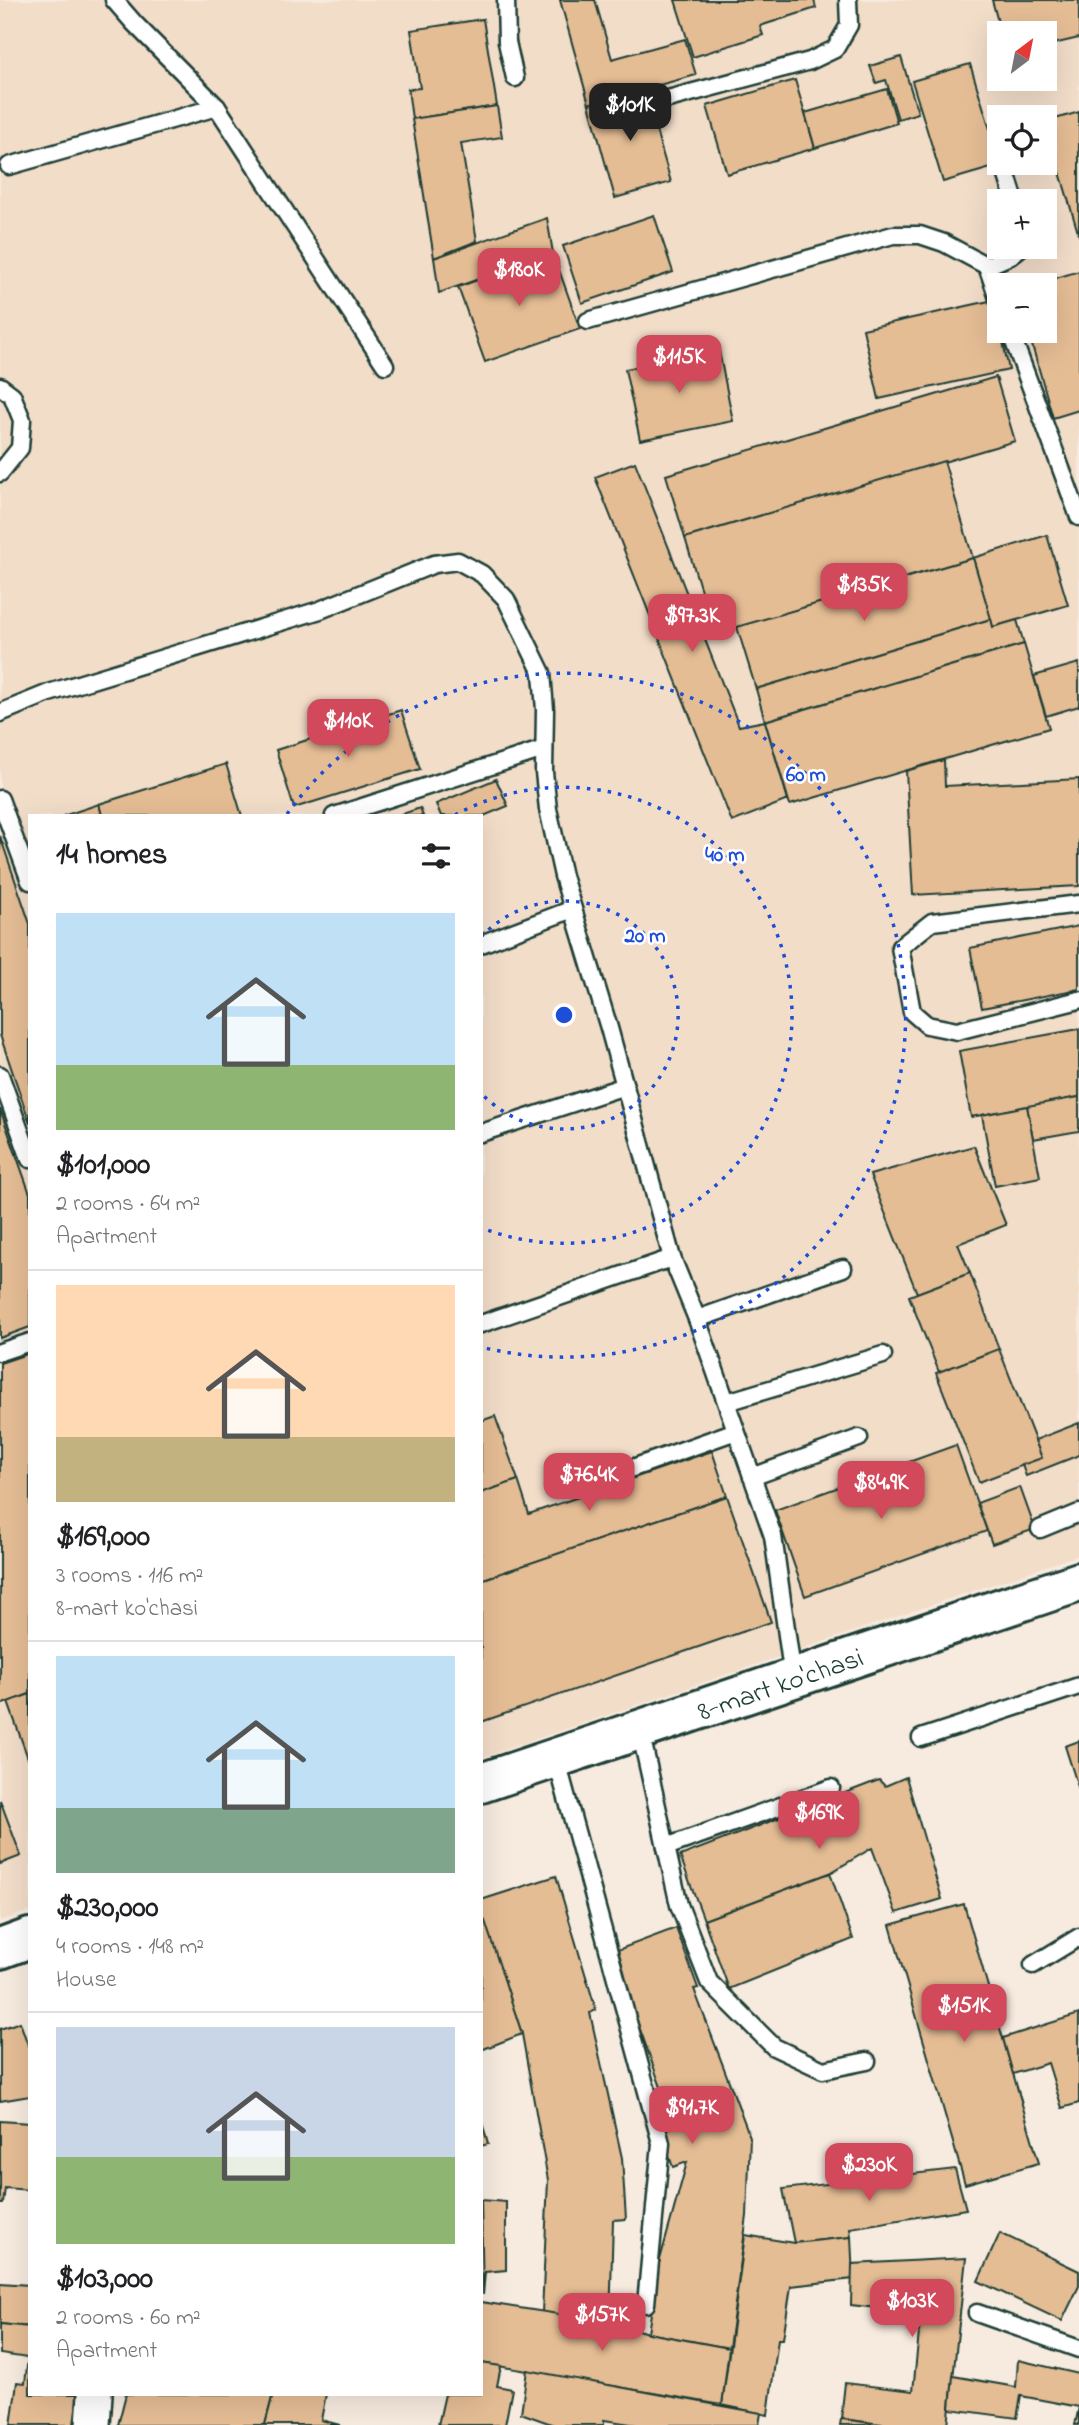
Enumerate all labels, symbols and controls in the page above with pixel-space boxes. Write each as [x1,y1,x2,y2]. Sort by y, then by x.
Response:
north arrow [987,21,1057,91]
map controls [987,21,1057,343]
pin: $101K [581,83,679,143]
text: $101K [605,89,655,122]
button: locate [987,105,1057,175]
button: + [987,189,1057,259]
pin: $180K [470,248,568,308]
text: $180K [494,254,544,287]
button: − [987,273,1057,343]
pin: $115K [630,336,728,395]
text: $115K [653,341,705,374]
pin: $135K [815,564,913,623]
text: $135K [836,569,892,602]
pin: $97.3K [635,594,749,654]
text: $97.3K [664,600,720,633]
pin: $110K [299,700,397,759]
text: $110K [323,705,373,738]
text: 60 m [786,761,826,791]
text: 14 homes [56,834,167,878]
icon: filters [417,837,455,875]
text: 40 m [705,841,745,871]
text: 20 m [623,922,666,952]
icon: home [193,959,319,1085]
centre of rings [552,1003,576,1027]
text: $101,000 [56,1144,150,1188]
text: 2 rooms · 64 m² [56,1188,200,1221]
text: Apartment [56,1221,157,1254]
icon: home [193,1331,319,1457]
pin: $76.4K [532,1454,646,1513]
text: $76.4K [560,1459,618,1492]
pin: $84.9K [824,1462,938,1521]
text: $84.9K [854,1467,908,1500]
text: $169,000 [56,1516,150,1560]
text: 3 rooms · 116 m² [56,1560,203,1593]
text: 8-mart ko'chasi [56,1593,198,1626]
street label: 8-mart ko'chasi [693,1639,870,1734]
icon: home [193,1702,319,1828]
pin: $169K [770,1792,868,1851]
text: $169K [794,1797,844,1830]
text: $230,000 [56,1887,158,1931]
text: 4 rooms · 148 m² [56,1931,204,1964]
text: House [56,1964,116,1997]
pin: $151K [915,1984,1013,2044]
text: $151K [938,1990,990,2023]
icon: home [193,2073,319,2199]
pin: $91.7K [635,2086,749,2146]
text: $91.7K [665,2092,719,2125]
pin: $230K [820,2144,918,2203]
text: $230K [841,2149,897,2182]
text: $103,000 [56,2258,153,2302]
pin: $103K [863,2280,961,2339]
text: $103K [886,2285,938,2318]
pin: $157K [553,2294,651,2353]
text: $157K [574,2299,630,2332]
text: 2 rooms · 60 m² [56,2302,201,2335]
text: Apartment [56,2335,157,2368]

